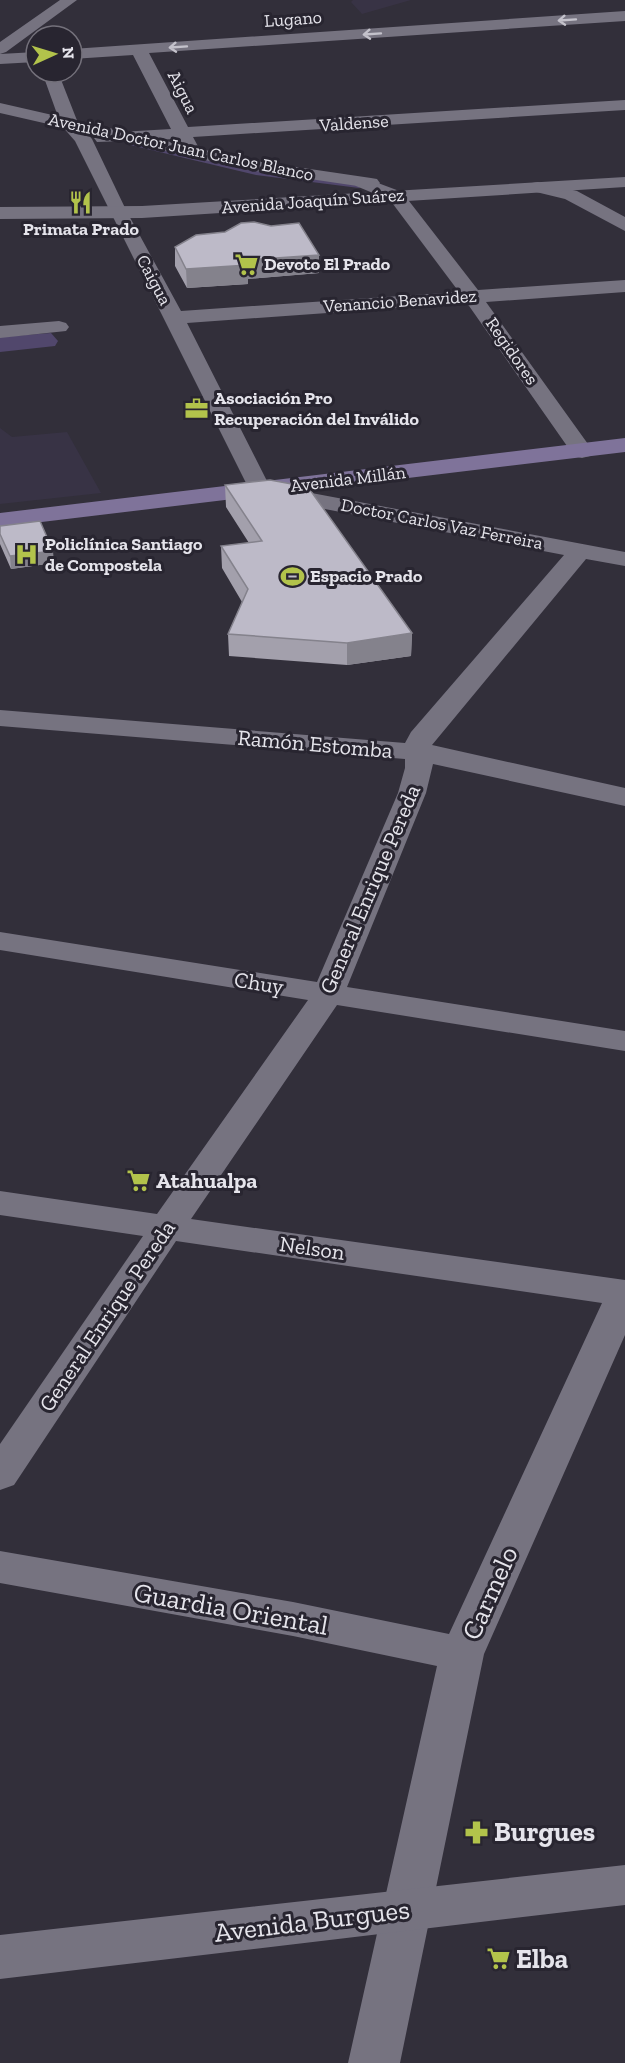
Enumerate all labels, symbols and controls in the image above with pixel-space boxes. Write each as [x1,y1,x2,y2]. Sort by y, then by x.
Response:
street label: Lugano [263,6,323,32]
one-way arrow [557,15,577,26]
north arrow [24,24,84,84]
one-way arrow [363,28,383,39]
one-way arrow [168,42,188,53]
text: N [59,46,78,60]
street label: Aigua [163,67,203,117]
street label: Avenida Doctor Juan Carlos Blanco [47,108,315,186]
street label: Valdense [318,110,389,136]
street label: Avenida Joaquín Suárez [221,184,405,218]
restaurant icon: Primata Prado [68,190,94,216]
place label: Primata Prado [23,218,140,240]
street label: Caigua [132,251,177,309]
supermarket icon: Devoto El Prado [233,251,259,277]
place label: Devoto El Prado [264,253,391,275]
street label: Venancio Benavidez [322,285,477,317]
street label: Regidores [481,313,543,389]
place label: Asociación Pro Recuperación del Inválido [214,387,420,430]
office icon: Asociación Pro Recuperación del Inválido [183,395,209,421]
street label: Avenida Millán [289,461,407,497]
street label: Doctor Carlos Vaz Ferreira [339,494,545,554]
place label: Policlínica Santiago de Compostela [45,533,203,576]
hospital icon: Policlínica Santiago de Compostela [14,541,40,567]
sports icon: Espacio Prado [279,563,305,589]
place label: Espacio Prado [310,565,423,587]
street label: Ramón Estomba [236,724,394,764]
street label: General Enrique Pereda [314,780,426,998]
street label: Chuy [232,966,286,1000]
supermarket icon: Atahualpa [125,1167,151,1193]
place label: Atahualpa [156,1167,257,1194]
street label: General Enrique Pereda [33,1215,181,1417]
street label: Nelson [278,1230,347,1266]
street label: Carmelo [455,1541,525,1645]
street label: Guardia Oriental [131,1576,331,1642]
place label: Burgues [494,1816,595,1848]
pharmacy icon: Burgues [463,1819,489,1845]
street label: Avenida Burgues [213,1893,411,1949]
place label: Elba [516,1943,569,1975]
supermarket icon: Elba [485,1946,511,1972]

